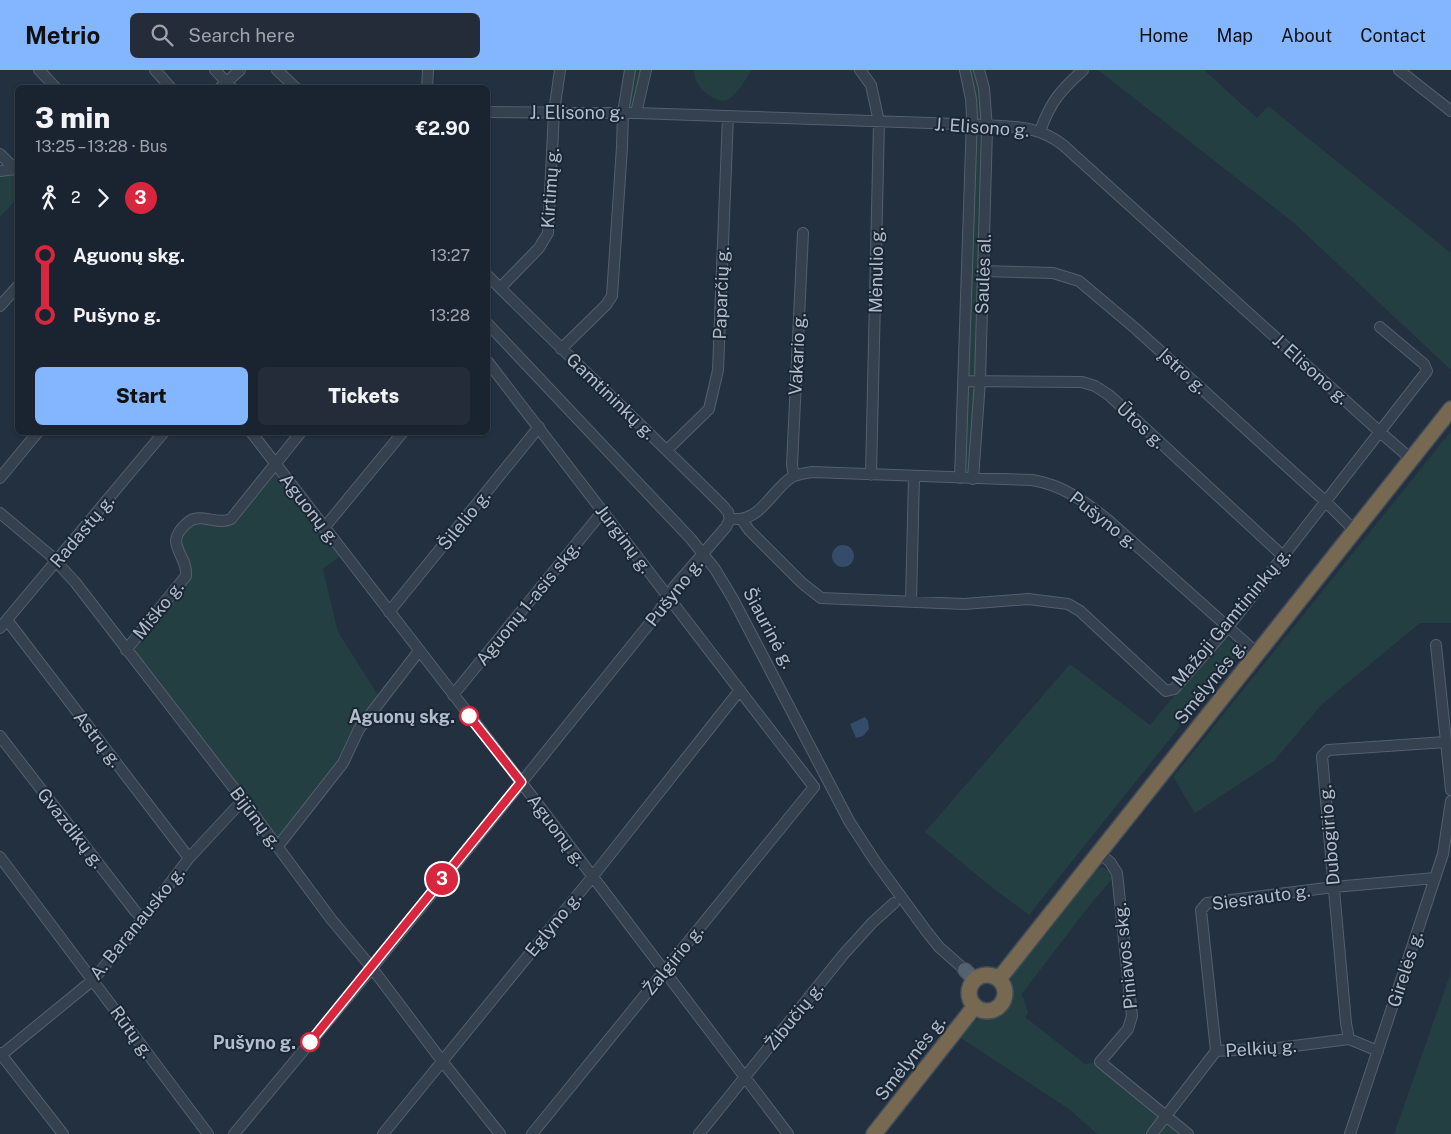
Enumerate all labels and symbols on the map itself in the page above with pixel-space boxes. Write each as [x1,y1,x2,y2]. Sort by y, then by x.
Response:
street label: J. Elisono g. [529,102,625,123]
street label: J. Elisono g. [934,113,1030,141]
street label: Kirtimų g. [537,147,563,229]
street label: Mėnulio g. [865,227,887,313]
street label: Saulės al. [971,233,995,315]
street label: Paparčių g. [709,246,733,340]
street label: Vakario g. [784,312,810,396]
street label: J. Elisono g. [1269,329,1353,409]
street label: Įstro g. [1155,344,1211,398]
street label: Gamtininkų g. [562,348,660,444]
street label: Ūtos g. [1112,397,1170,453]
street label: Aguonų g. [276,469,344,549]
street label: Šilelio g. [433,486,495,554]
street label: Pušyno g. [1066,487,1142,553]
street label: Radastų g. [46,490,118,572]
street label: Jurginų g. [591,501,657,577]
street label: Aguonų 1-asis skg. [471,536,585,670]
street label: Mažoji Gamtininkų g. [1167,544,1295,690]
street label: Pušyno g. [641,554,707,630]
street label: Miško g. [128,577,188,643]
street label: Šiaurinė g. [739,584,799,672]
street label: Smėlynės g. [1170,636,1250,728]
place label: Aguonų skg. [349,706,455,727]
marker: Aguonų skg. [459,706,479,726]
street label: Astrų g. [70,707,126,771]
street label: Bijūnų g. [226,783,286,853]
street label: Gvazdikų g. [33,784,109,872]
street label: Dubogirio g. [1314,784,1344,886]
street label: Aguonų g. [523,790,591,870]
street label: A. Baranausko g. [85,862,189,984]
line badge: 3 [426,863,458,895]
street label: Siesrauto g. [1210,880,1312,914]
street label: Eglyno g. [521,887,585,961]
street label: Piniavos skg. [1109,902,1141,1010]
street label: Žalgirio g. [638,921,708,999]
street label: Girelės g. [1383,928,1427,1010]
street label: Žibučių g. [760,978,828,1054]
street label: Rūtų g. [106,1002,158,1062]
street label: Smėlynės g. [870,1011,950,1105]
place label: Pušyno g. [213,1032,296,1053]
marker: Pušyno g. [300,1032,320,1052]
street label: Pelkių g. [1225,1035,1297,1061]

